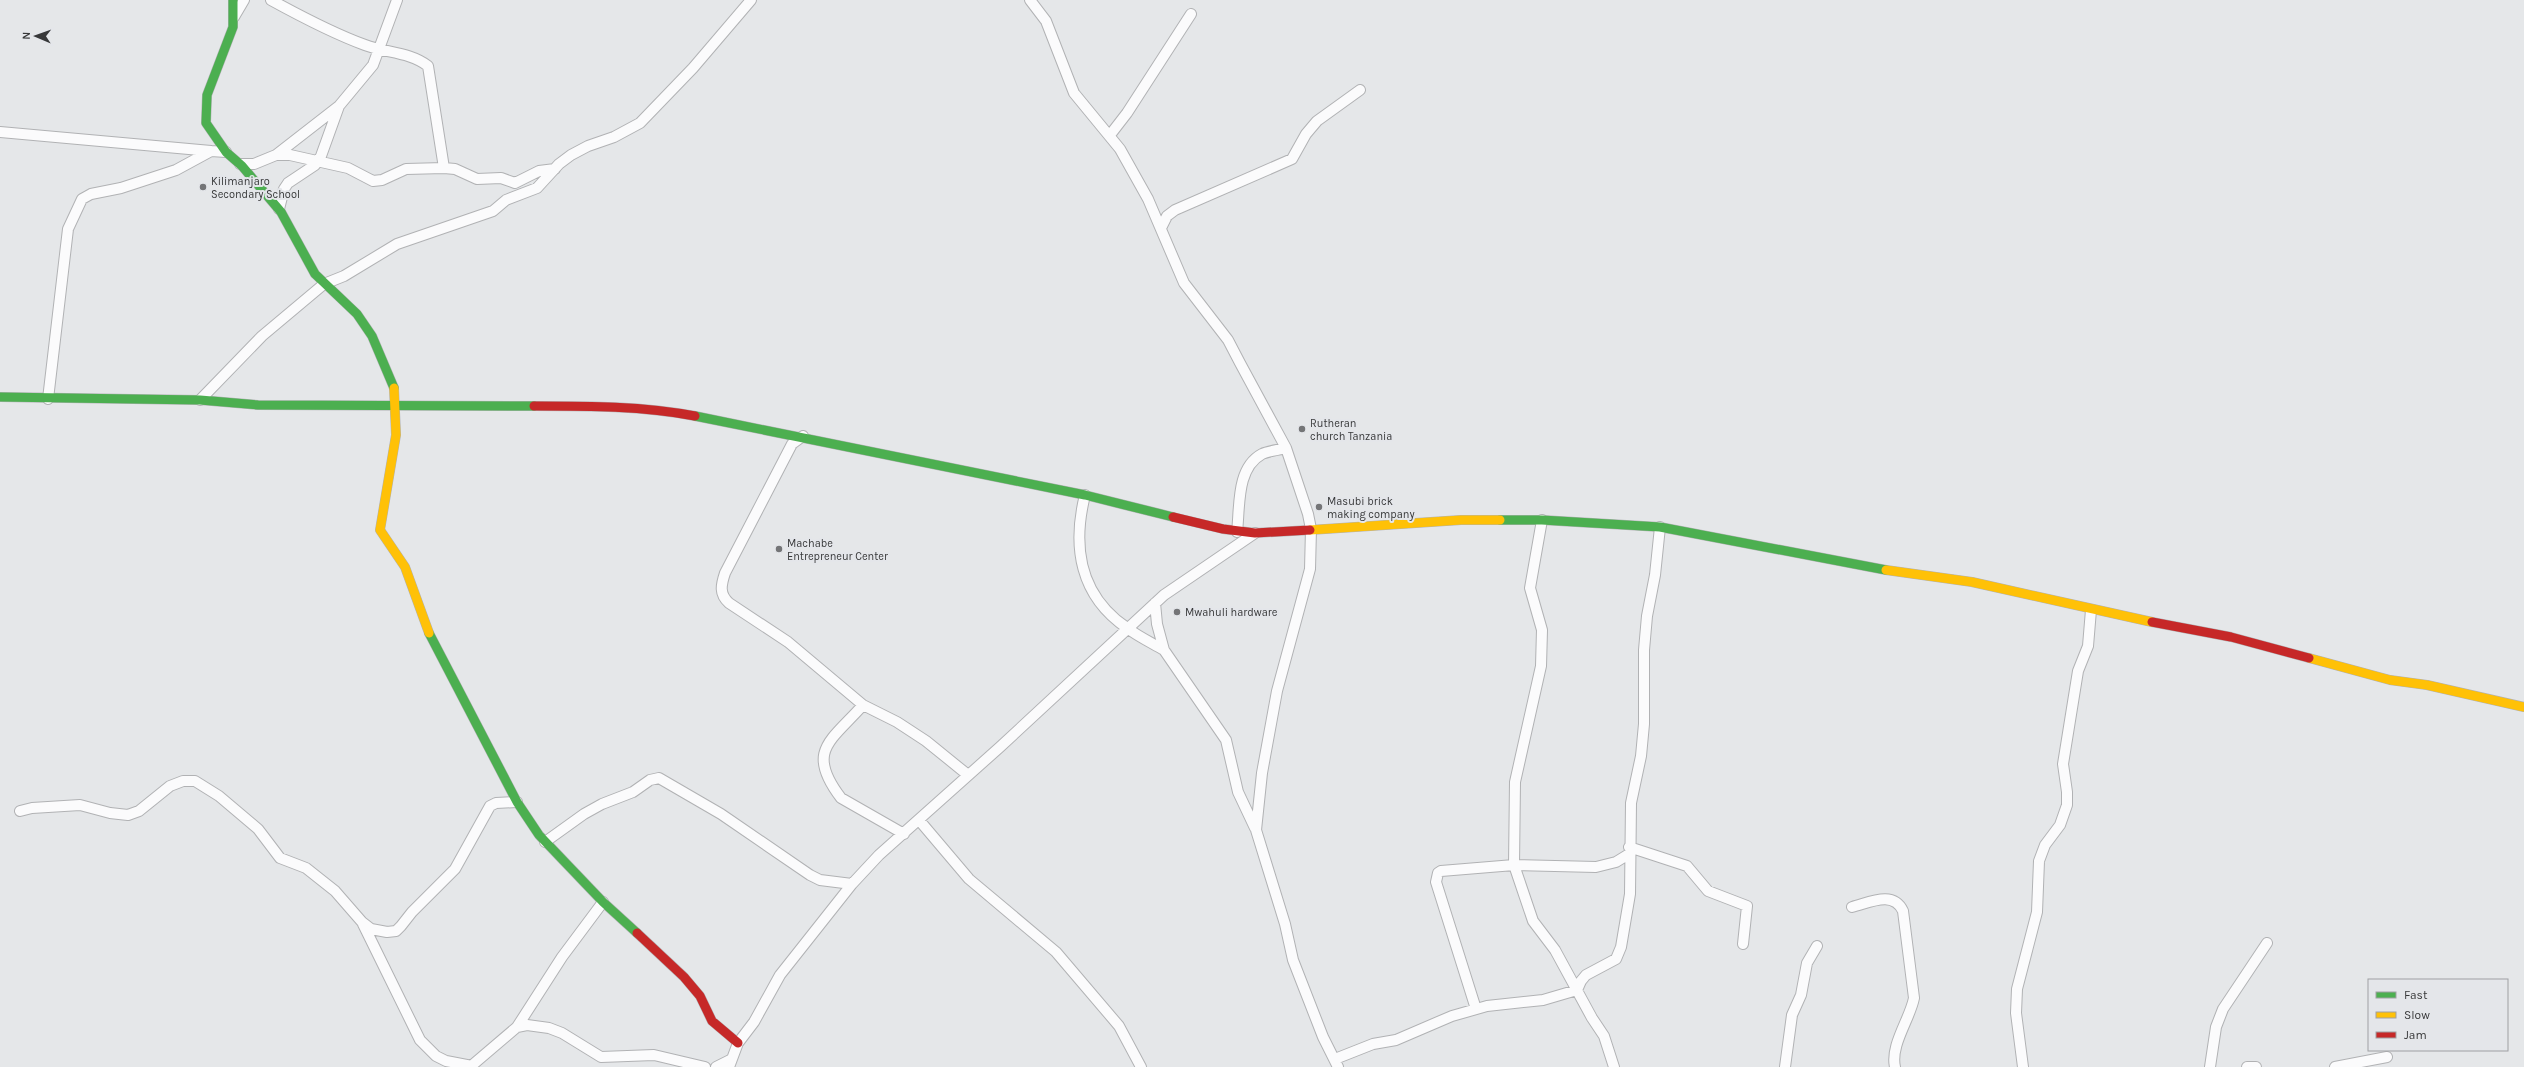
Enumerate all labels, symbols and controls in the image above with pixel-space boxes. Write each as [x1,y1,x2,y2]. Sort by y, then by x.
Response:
north arrow [16,16,56,56]
text: N [20,31,33,40]
place label: Kilimanjaro Secondary School [211,175,300,201]
marker: Kilimanjaro Secondary School [198,182,208,192]
place label: Rutheran church Tanzania [1310,417,1392,443]
marker: Rutheran church Tanzania [1297,424,1307,434]
place label: Masubi brick making company [1327,495,1415,521]
marker: Masubi brick making company [1314,502,1324,512]
place label: Machabe Entrepreneur Center [787,537,888,563]
marker: Machabe Entrepreneur Center [774,544,784,554]
place label: Mwahuli hardware [1185,606,1278,619]
marker: Mwahuli hardware [1172,607,1182,617]
legend [2368,979,2508,1051]
text: Fast [2404,988,2428,1002]
text: Slow [2404,1008,2430,1022]
text: Jam [2404,1028,2427,1042]

